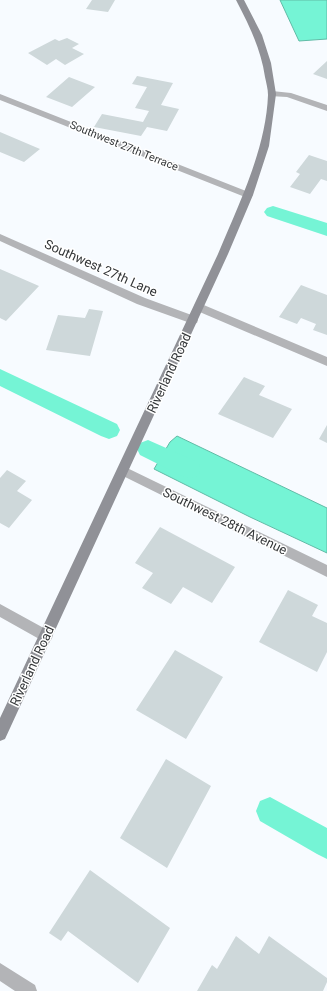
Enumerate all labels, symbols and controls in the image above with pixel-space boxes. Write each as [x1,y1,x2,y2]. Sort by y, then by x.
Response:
street label: Southwest 27th Terrace [68,118,180,174]
street label: Southwest 27th Lane [42,236,160,300]
street label: Riverland Road [144,331,194,415]
street label: Southwest 28th Avenue [160,484,290,558]
street label: Riverland Road [7,624,57,708]

